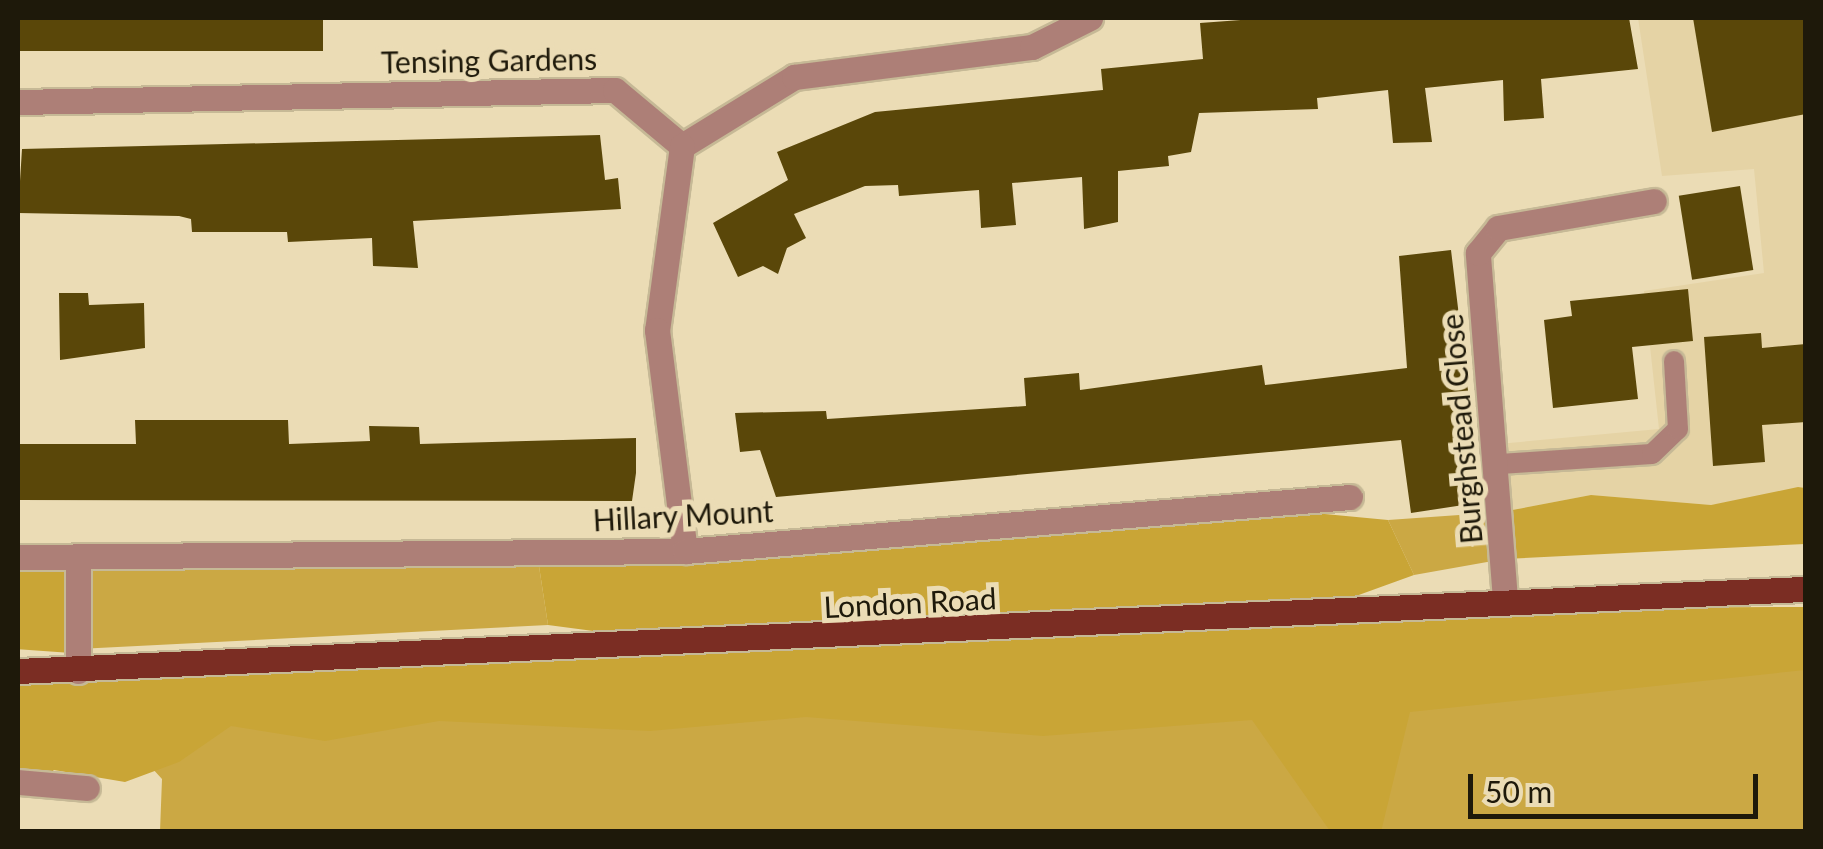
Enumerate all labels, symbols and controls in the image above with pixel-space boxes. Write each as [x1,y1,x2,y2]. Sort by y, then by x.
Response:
street label: Tensing Gardens [381,40,597,80]
street label: Burghstead Close [1433,313,1489,545]
street label: Hillary Mount [591,492,775,538]
street label: London Road [823,580,997,624]
scale bar [1473,754,1763,816]
text: 50 m [1485,773,1552,809]

